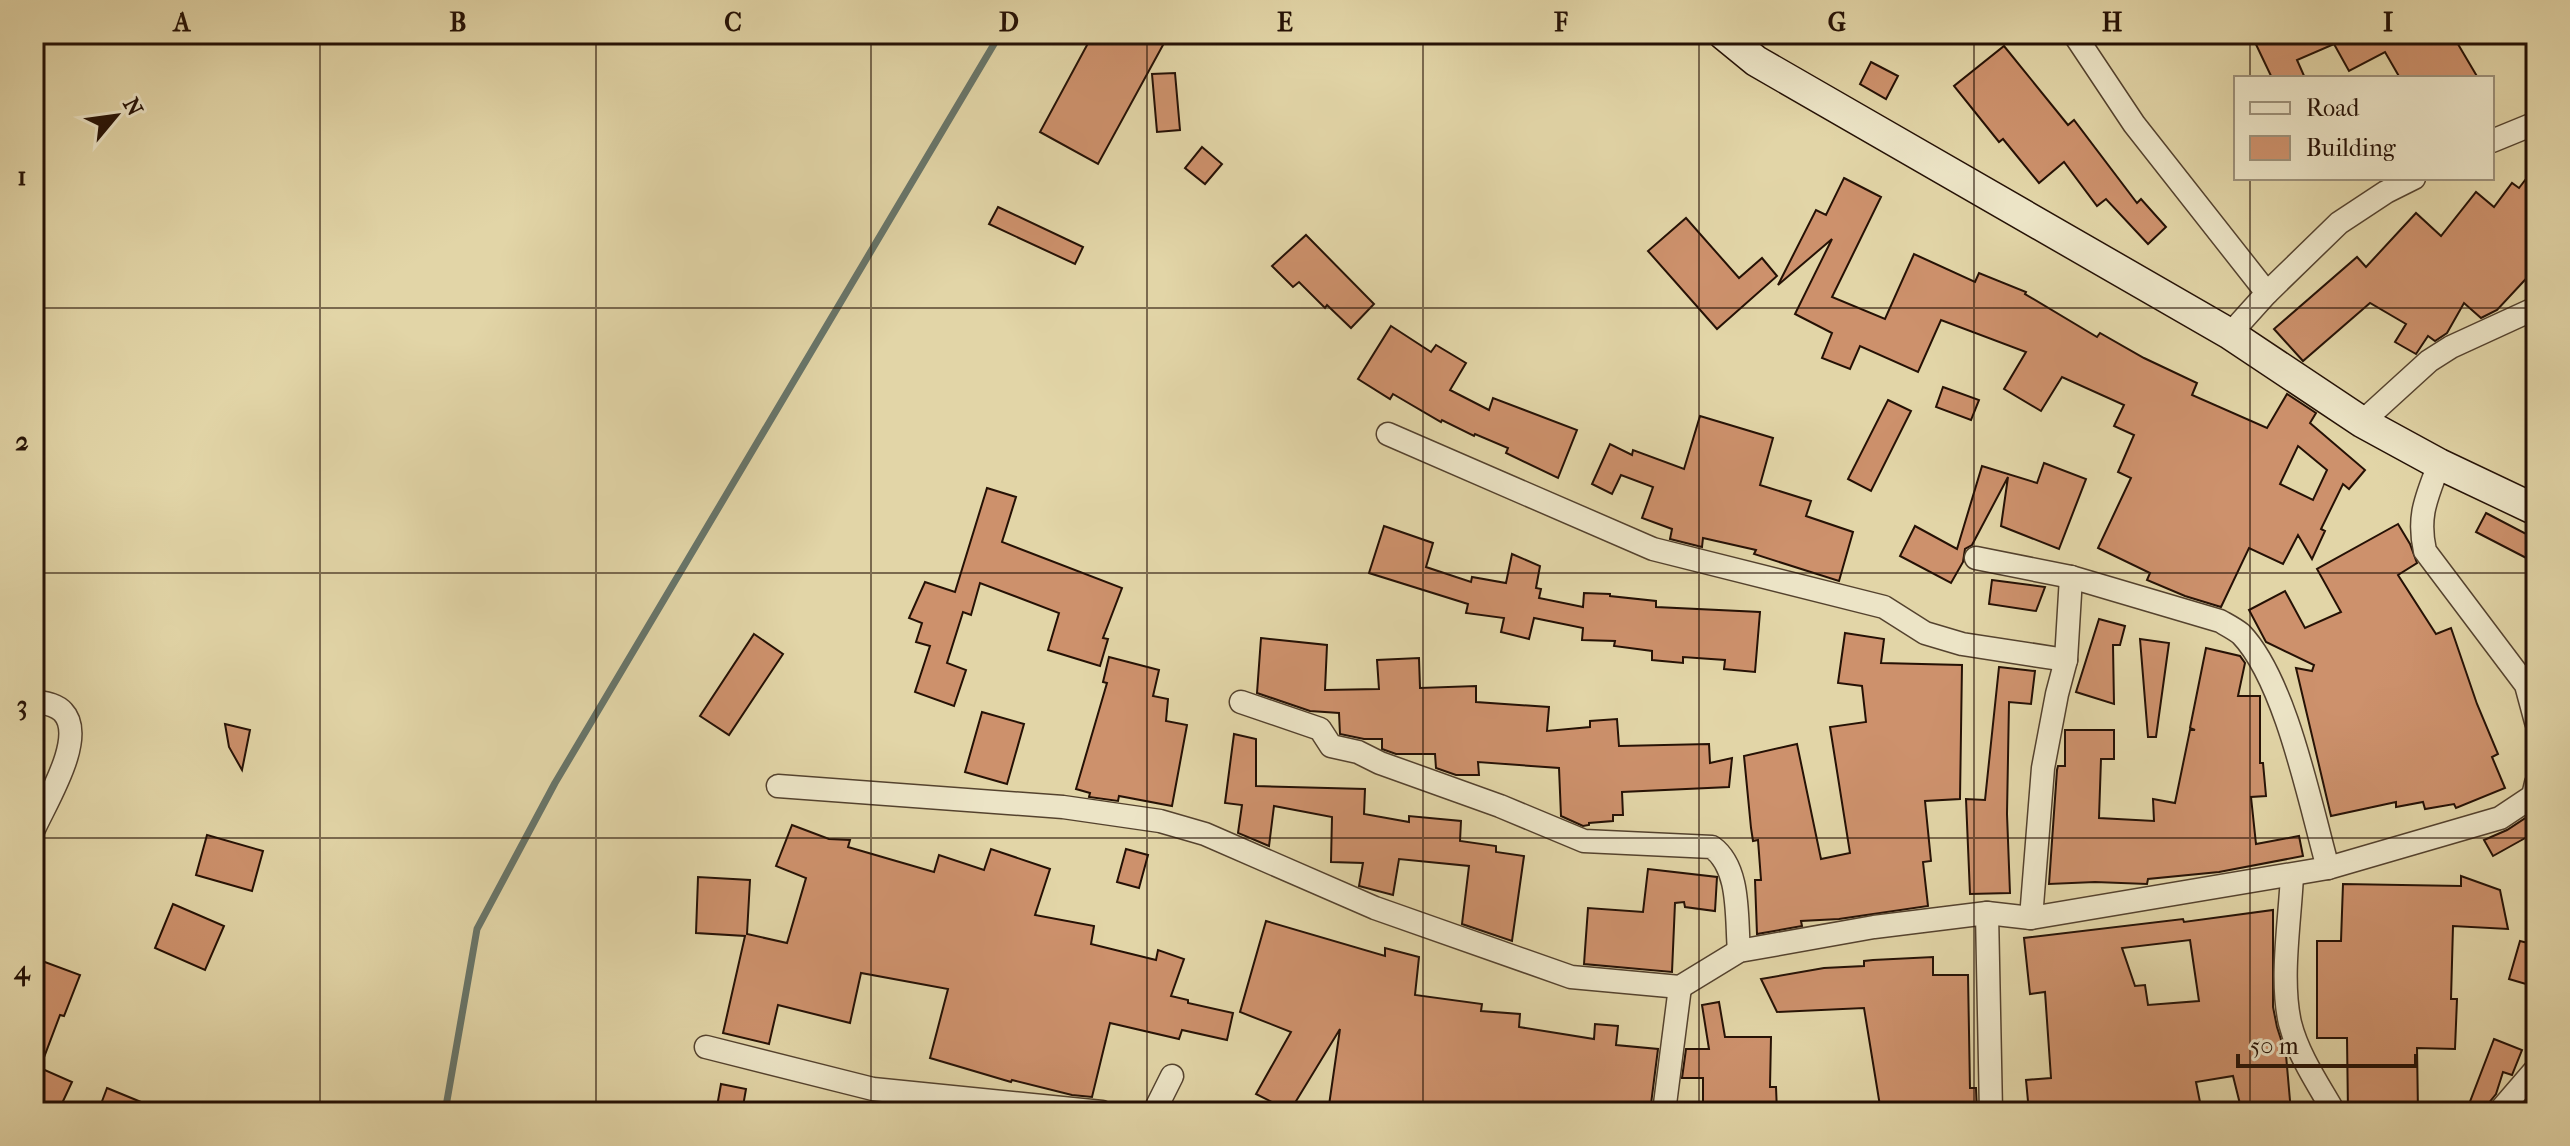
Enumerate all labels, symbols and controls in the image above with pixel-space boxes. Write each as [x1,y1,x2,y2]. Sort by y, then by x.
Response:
text: A [172,7,192,38]
text: B [450,7,467,38]
text: C [724,7,742,38]
text: D [999,7,1019,38]
text: E [1277,7,1293,38]
text: F [1553,7,1568,38]
text: G [1828,7,1846,38]
text: H [2102,7,2123,38]
text: I [2383,7,2393,38]
north arrow [76,76,156,156]
legend [2234,76,2494,180]
text: N [117,93,148,121]
text: Road [2306,94,2360,122]
text: Building [2306,134,2397,162]
text: 1 [17,161,27,192]
text: 2 [15,426,29,457]
text: 3 [17,690,27,721]
text: 4 [13,955,31,987]
scale bar [2238,1018,2416,1068]
text: 50 m [2250,1032,2299,1060]

